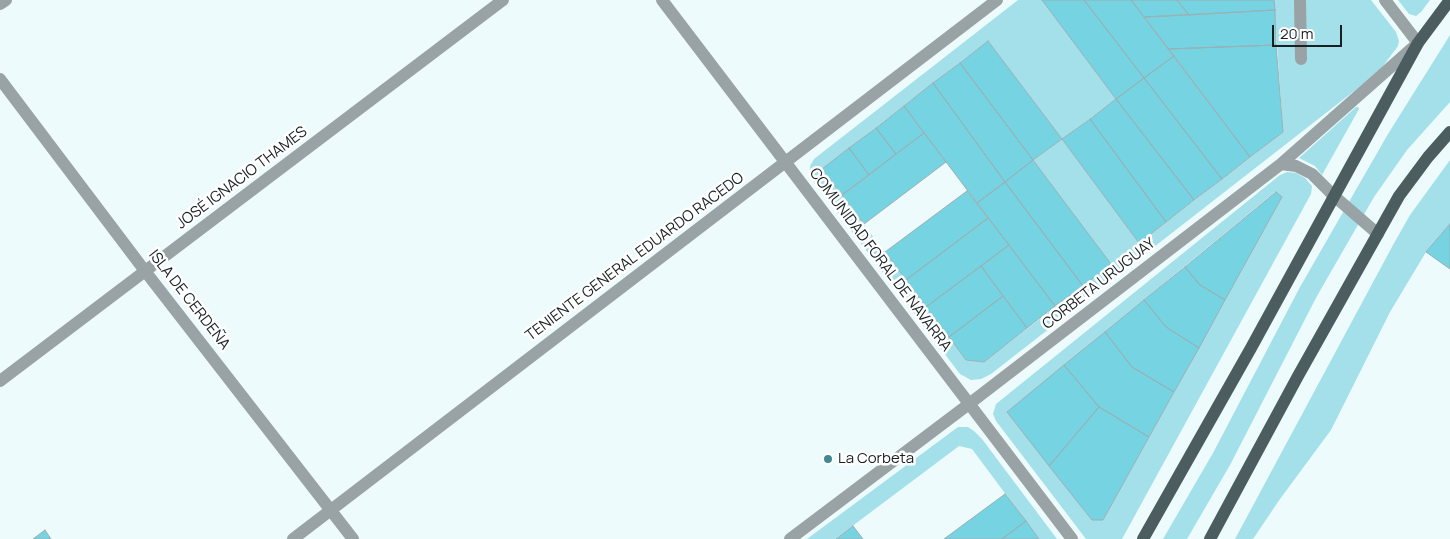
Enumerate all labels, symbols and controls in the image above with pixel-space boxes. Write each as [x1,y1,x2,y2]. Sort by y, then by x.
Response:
scale bar [1275,15,1345,47]
text: 20 m [1280,23,1313,44]
street label: JOSÉ IGNACIO THAMES [173,123,311,233]
street label: COMUNIDAD FORAL DE NAVARRA [805,165,955,355]
street label: TENIENTE GENERAL EDUARDO RACEDO [522,169,748,345]
street label: CORBETA URUGUAY [1039,234,1159,334]
street label: ISLA DE CERDEÑA [144,247,234,353]
place label: La Corbeta [838,450,914,468]
marker: La Corbeta [822,453,834,465]

